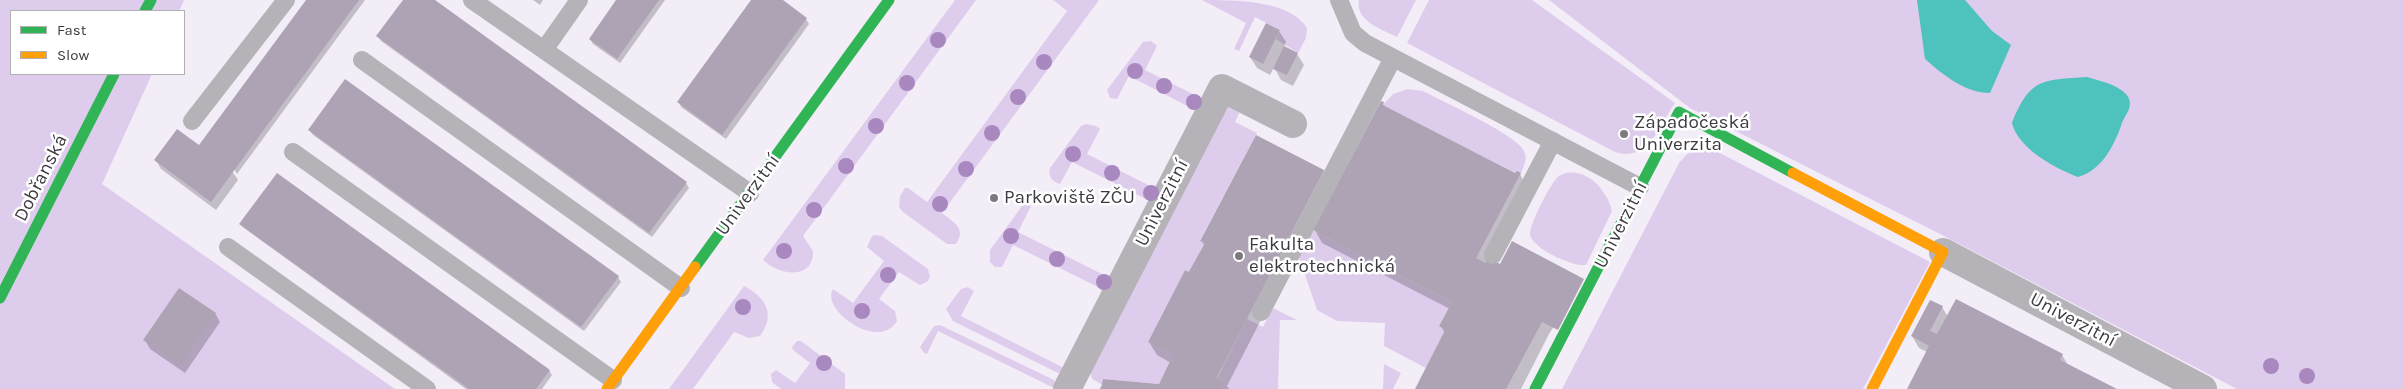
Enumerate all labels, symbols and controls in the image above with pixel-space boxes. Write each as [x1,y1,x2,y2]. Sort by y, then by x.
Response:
legend [10,10,185,75]
text: Fast [57,21,86,39]
text: Slow [57,46,89,64]
place label: Západočeská Univerzita [1634,112,1750,156]
marker: Západočeská Univerzita [1618,128,1630,140]
street label: Dobřanská [9,131,73,225]
street label: Univerzitní [711,150,785,240]
street label: Univerzitní [1130,156,1194,250]
street label: Univerzitní [1589,178,1653,272]
place label: Parkoviště ZČU [1004,187,1135,209]
marker: Parkoviště ZČU [988,192,1000,204]
place label: Fakulta elektrotechnická [1249,234,1395,278]
marker: Fakulta elektrotechnická [1233,250,1245,262]
street label: Univerzitní [2026,288,2120,352]

